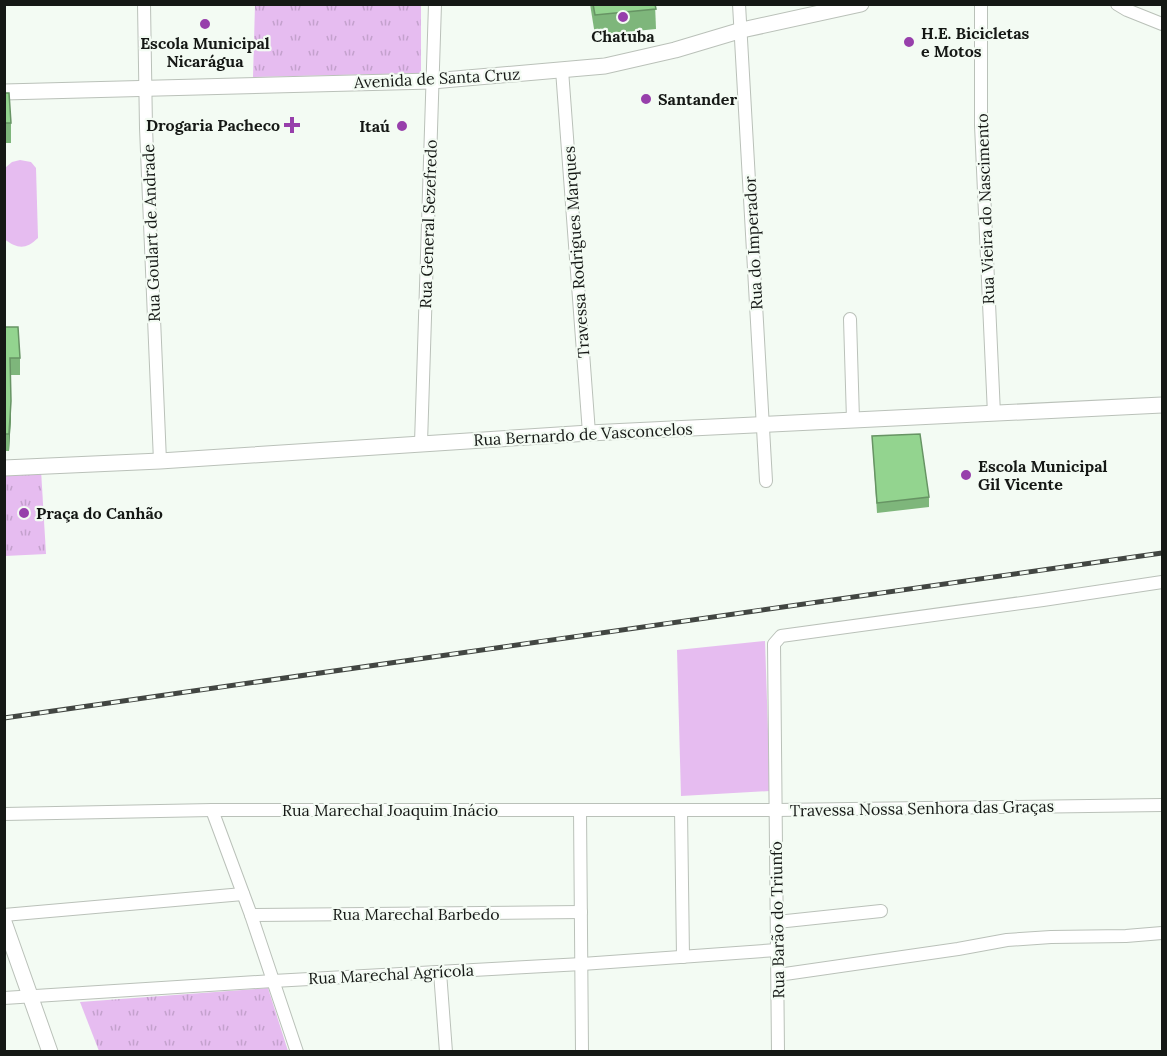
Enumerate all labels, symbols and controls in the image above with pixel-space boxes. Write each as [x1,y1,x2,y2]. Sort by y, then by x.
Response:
marker: Chatuba [616,10,630,24]
marker: Escola Municipal Nicarágua [198,17,212,31]
place label: H.E. Bicicletas e Motos [921,23,1030,61]
place label: Chatuba [591,26,655,46]
place label: Escola Municipal Nicarágua [140,33,270,71]
marker: H.E. Bicicletas e Motos [902,35,916,49]
street label: Avenida de Santa Cruz [352,64,521,92]
place label: Santander [658,89,737,109]
marker: Santander [639,92,653,106]
street label: Rua Vieira do Nascimento [972,113,998,305]
place label: Drogaria Pacheco [146,115,280,135]
place label: Itaú [359,116,390,136]
marker: Drogaria Pacheco [285,118,299,132]
marker: Itaú [395,119,409,133]
street label: Rua General Sezefredo [415,139,441,309]
street label: Rua Goulart de Andrade [138,143,164,322]
street label: Travessa Rodrigues Marques [559,145,593,359]
street label: Rua do Imperador [740,176,766,310]
street label: Rua Bernardo de Vasconcelos [473,418,693,450]
place label: Escola Municipal Gil Vicente [978,456,1108,494]
marker: Escola Municipal Gil Vicente [959,468,973,482]
place label: Praça do Canhão [36,503,163,523]
marker: Praça do Canhão [17,506,31,520]
street label: Travessa Nossa Senhora das Graças [790,796,1054,820]
street label: Rua Marechal Joaquim Inácio [282,800,498,820]
street label: Rua Barão do Triunfo [766,841,788,999]
street label: Rua Marechal Barbedo [332,904,500,924]
street label: Rua Marechal Agrícola [308,960,474,988]

